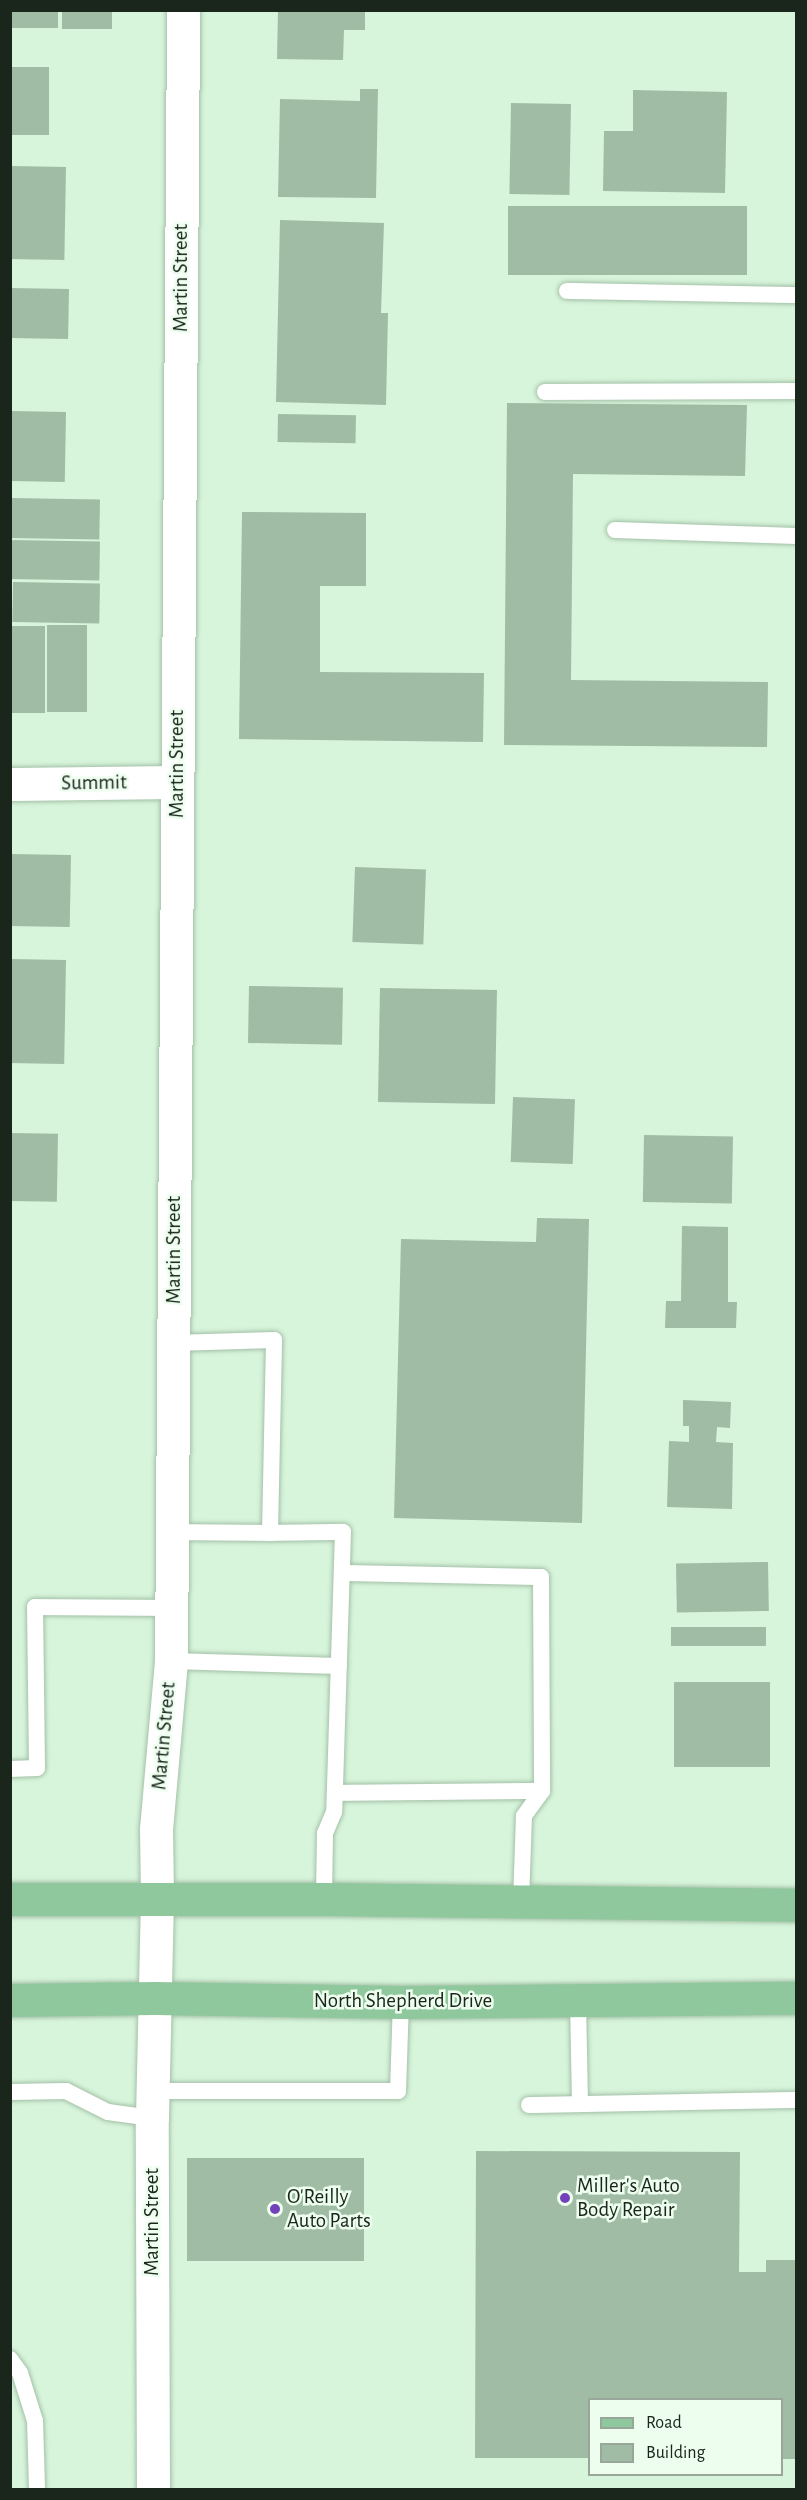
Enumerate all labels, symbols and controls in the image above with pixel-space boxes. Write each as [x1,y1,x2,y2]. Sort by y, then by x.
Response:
street label: Martin Street [168,224,194,332]
street label: Martin Street [164,710,190,818]
street label: Summit [61,770,127,796]
street label: Martin Street [161,1196,187,1304]
street label: Martin Street [147,1681,181,1791]
street label: North Shepherd Drive [314,1988,492,2014]
street label: Martin Street [139,2168,165,2276]
place label: Miller's Auto Body Repair [577,2173,680,2223]
place label: O'Reilly Auto Parts [287,2184,371,2234]
marker: Miller's Auto Body Repair [558,2191,572,2205]
marker: O'Reilly Auto Parts [268,2202,282,2216]
legend [588,2398,783,2476]
text: Road [646,2414,682,2432]
text: Building [646,2444,705,2462]

